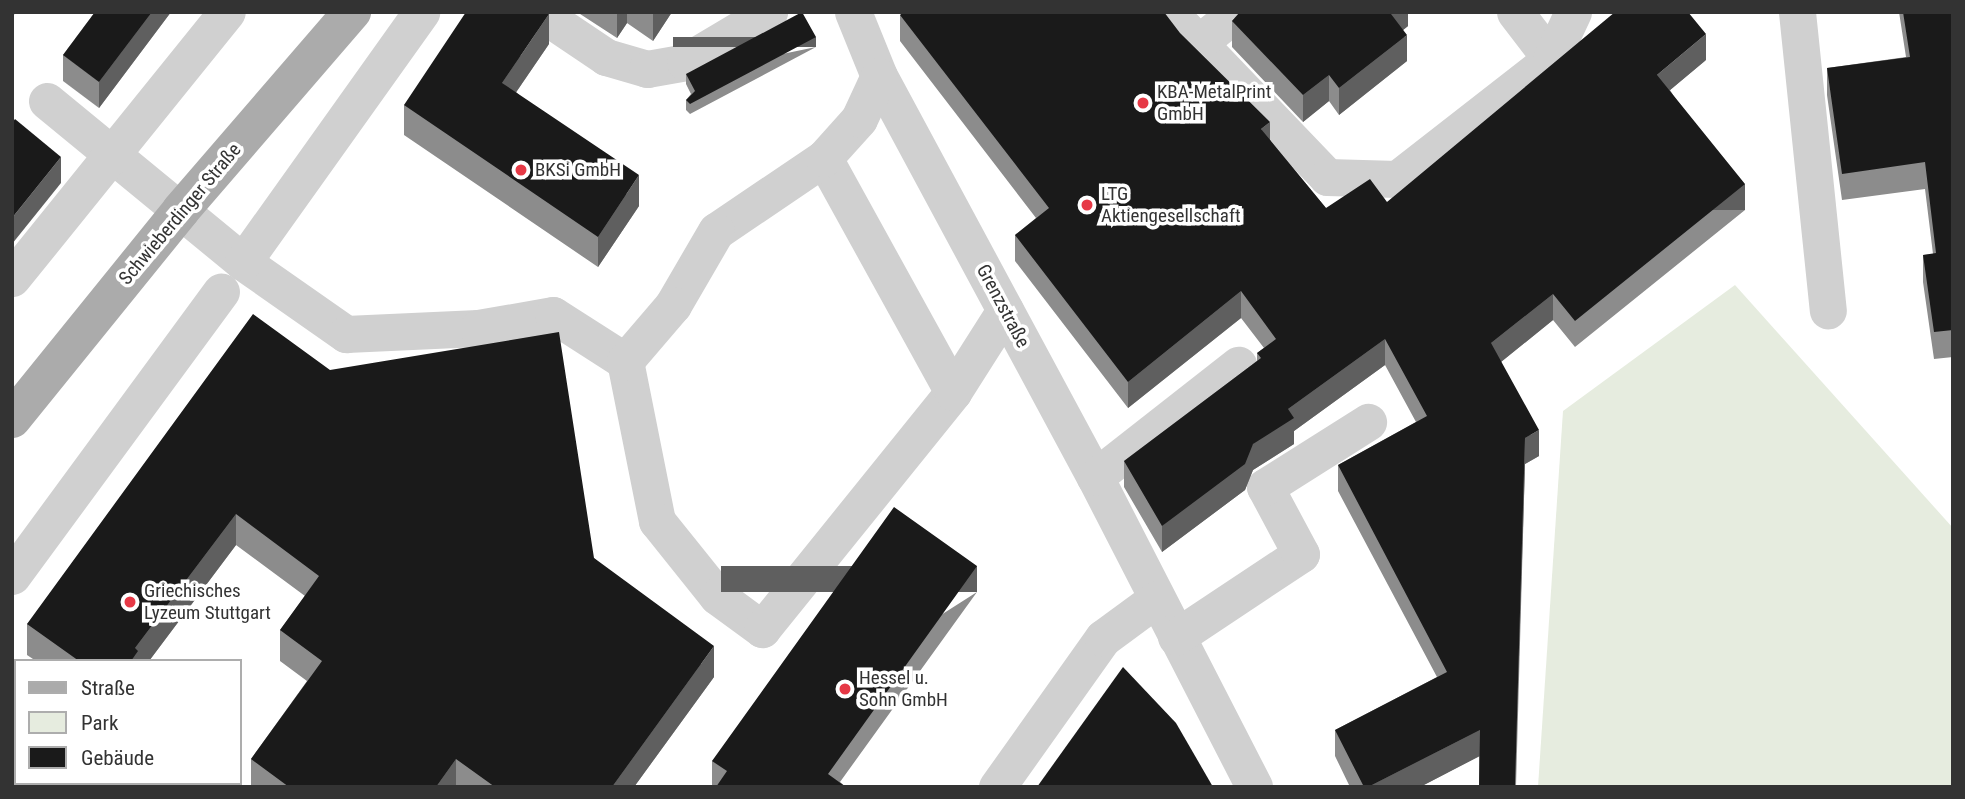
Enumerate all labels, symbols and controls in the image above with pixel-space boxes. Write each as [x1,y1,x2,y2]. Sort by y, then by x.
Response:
place label: KBA-MetalPrint GmbH [1157,81,1271,125]
marker: KBA-MetalPrint GmbH [1135,95,1151,111]
street label: Schwieberdinger Straße [114,139,246,289]
place label: BKSi GmbH [535,159,621,181]
marker: BKSi GmbH [513,162,529,178]
place label: LTG Aktiengesellschaft [1101,183,1241,227]
marker: LTG Aktiengesellschaft [1079,197,1095,213]
street label: Grenzstraße [972,261,1034,351]
place label: Griechisches Lyzeum Stuttgart [144,580,271,624]
marker: Griechisches Lyzeum Stuttgart [122,594,138,610]
legend [14,659,242,785]
place label: Hessel u. Sohn GmbH [859,667,948,711]
text: Straße [81,676,135,700]
marker: Hessel u. Sohn GmbH [837,681,853,697]
text: Park [81,711,118,735]
text: Gebäude [81,746,154,770]

